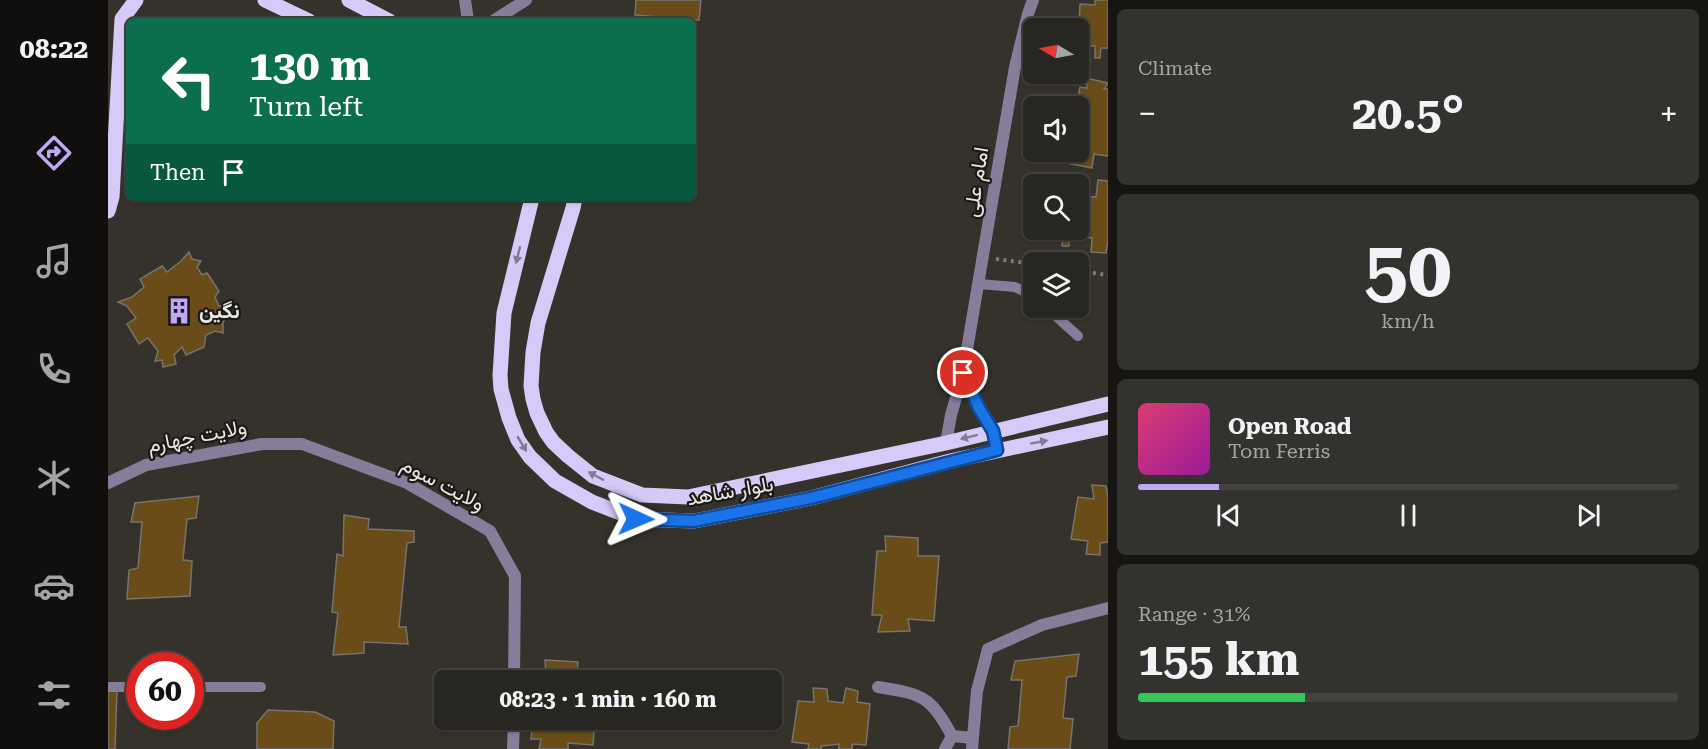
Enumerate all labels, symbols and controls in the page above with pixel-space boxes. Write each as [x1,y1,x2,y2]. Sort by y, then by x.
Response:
north arrow [1023,18,1089,84]
map controls [1023,18,1089,318]
text: 08:22 [20,33,88,65]
text: 130 m [249,41,371,90]
icon: left [150,42,228,120]
text: Climate [1138,56,1212,80]
text: 20.5° [1352,87,1464,140]
text: Turn left [249,91,363,123]
text: − [1138,94,1156,133]
text: + [1660,94,1678,133]
button: sound [1023,96,1089,162]
icon: directions [33,132,75,174]
street label: امام علی [959,145,995,219]
icon: arrive [217,156,250,189]
text: Then [150,160,205,185]
button: search [1023,174,1089,240]
text: 50 [1364,224,1452,315]
icon: music [33,240,75,282]
one-way arrow [513,246,523,264]
button: layers [1023,252,1089,318]
building icon: نگین [164,296,194,326]
place label: نگین [199,299,240,323]
text: km/h [1381,309,1435,333]
pin [937,347,988,398]
icon: phone [33,348,75,390]
icon: arrive [946,356,979,389]
text: Open Road [1228,414,1351,439]
street label: ولایت چهارم [145,415,249,459]
one-way arrow [960,432,978,442]
one-way arrow [516,436,527,452]
one-way arrow [1030,438,1049,447]
text: Tom Ferris [1228,439,1330,463]
street label: ولایت سوم [396,452,489,518]
icon: climate [33,457,75,499]
one-way arrow [587,471,604,481]
street label: بلوار شاهد [685,472,775,511]
position arrow [604,487,668,551]
icon: previous [1212,499,1245,532]
icon: pause [1392,499,1425,532]
icon: next [1572,499,1605,532]
icon: car [33,565,75,607]
text: Range · 31% [1138,602,1250,626]
text: 155 km [1138,633,1299,686]
speed limit sign: 60 [126,652,204,730]
icon: filters [33,674,75,716]
text: 08:23 · 1 min · 160 m [499,687,717,712]

